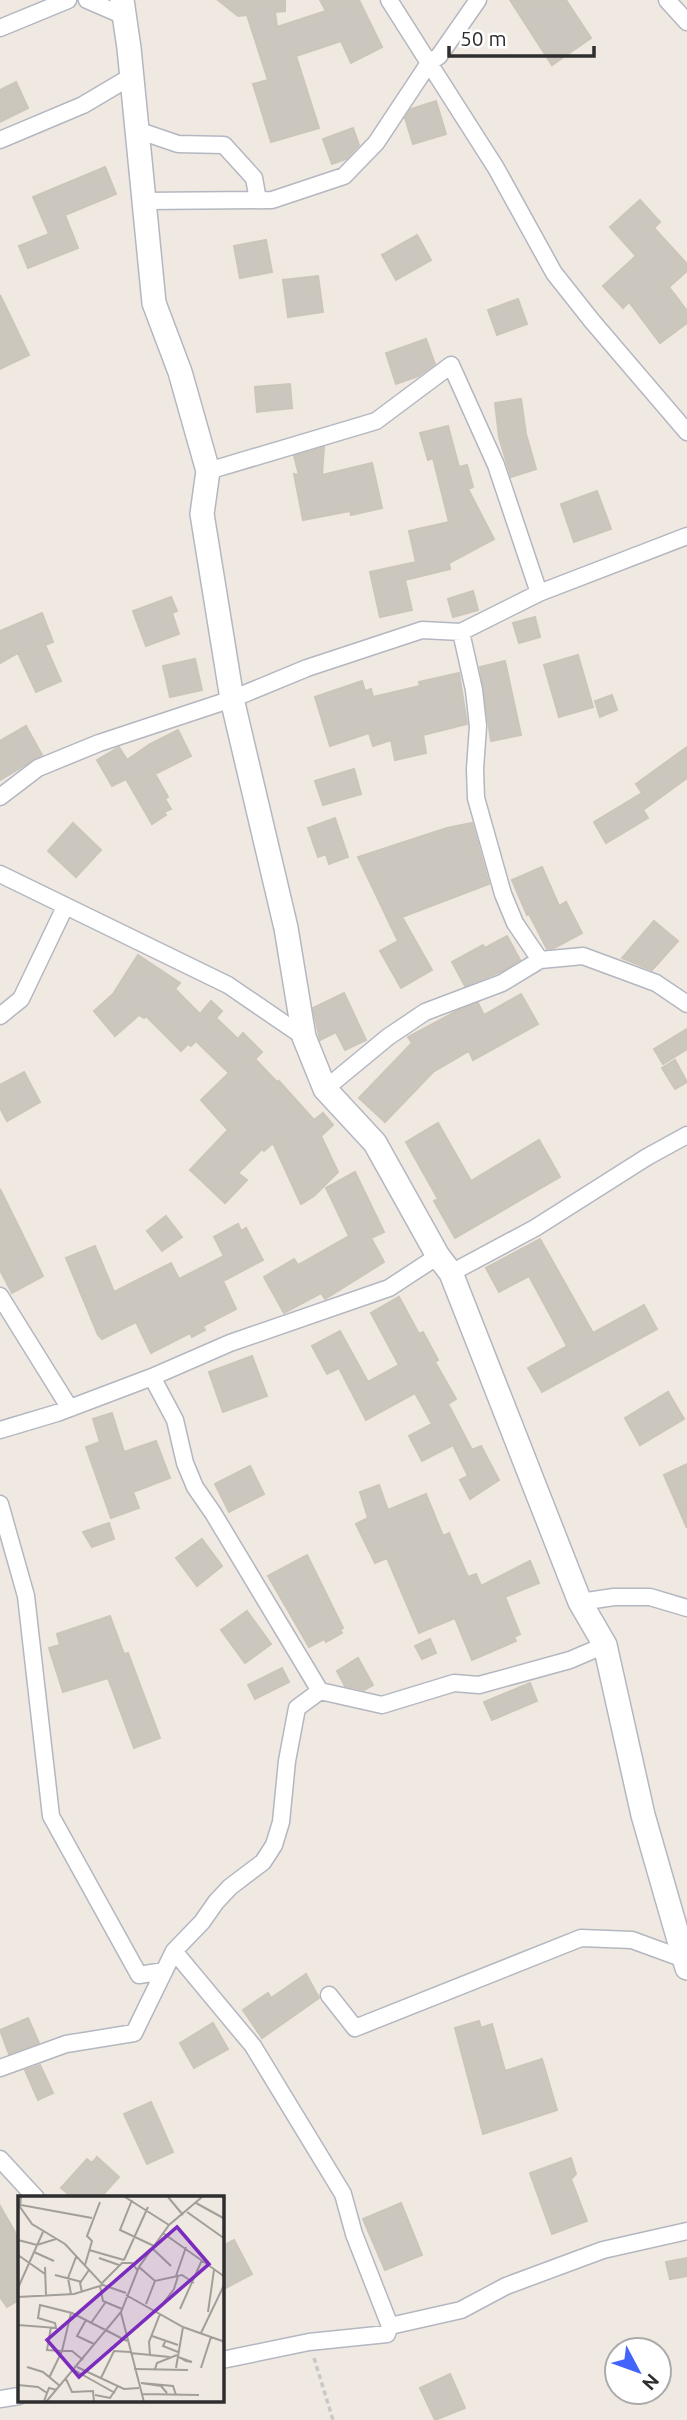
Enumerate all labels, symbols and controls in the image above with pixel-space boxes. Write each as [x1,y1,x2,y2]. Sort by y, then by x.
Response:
scale bar [449,14,594,58]
text: 50 m [460,26,507,50]
inset map [18,2196,224,2402]
north arrow [603,2336,673,2406]
text: N [638,2370,664,2395]

